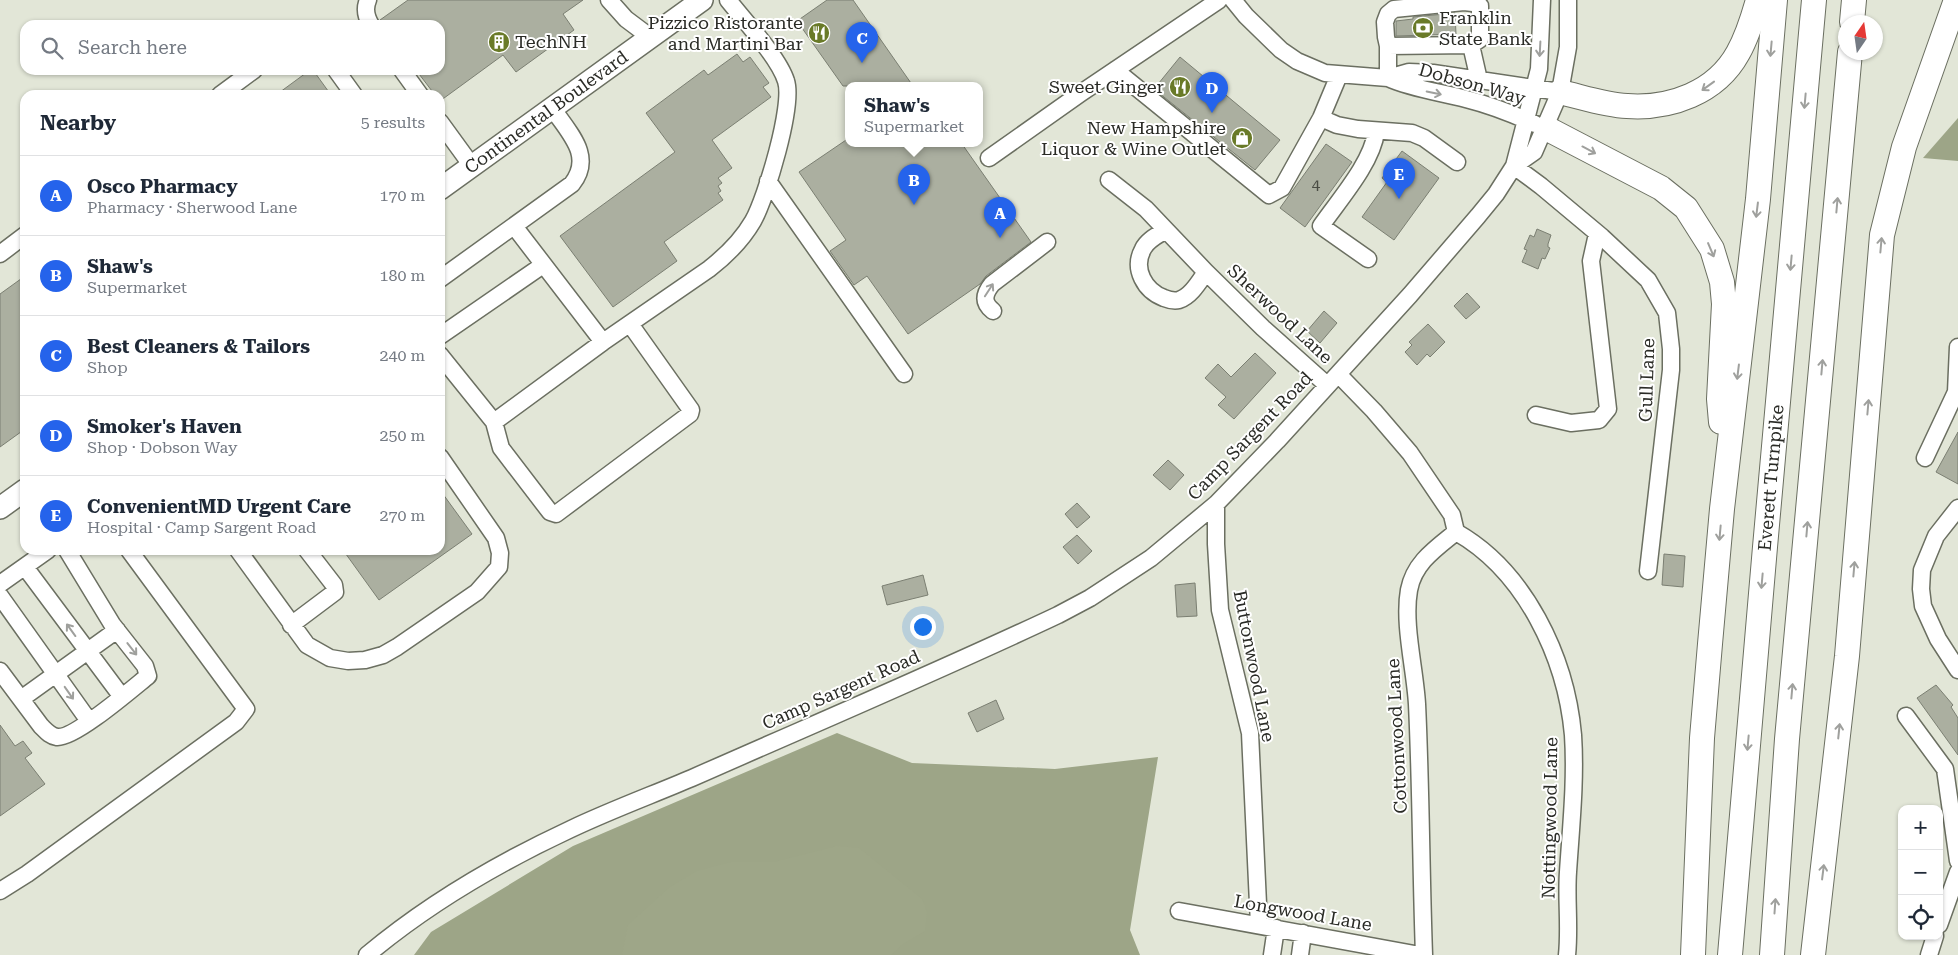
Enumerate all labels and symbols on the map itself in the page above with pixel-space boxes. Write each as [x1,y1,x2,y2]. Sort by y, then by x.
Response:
place label: Franklin State Bank [1439,7,1532,49]
place label: Pizzico Ristorante and Martini Bar [648,12,803,54]
north arrow [1838,15,1883,60]
bank icon: Franklin State Bank [1411,16,1435,40]
restaurant icon: Pizzico Ristorante and Martini Bar [807,21,831,45]
pin: C [846,22,878,63]
building icon: TechNH [487,30,511,54]
place label: TechNH [515,31,587,52]
one-way arrow [1536,40,1545,56]
one-way arrow [1766,40,1776,56]
street label: Continental Boulevard [460,46,632,178]
street label: Dobson Way [1416,58,1528,109]
pin: D [1196,72,1228,113]
restaurant icon: Sweet Ginger [1168,75,1192,99]
place label: Sweet Ginger [1049,76,1164,97]
one-way arrow [1702,80,1715,91]
one-way arrow [1425,88,1441,98]
one-way arrow [1800,93,1810,109]
place label: New Hampshire Liquor & Wine Outlet [1041,117,1226,159]
shop icon: New Hampshire Liquor & Wine Outlet [1230,126,1254,150]
one-way arrow [1582,145,1597,155]
pin: E [1383,158,1415,199]
pin: B [898,164,930,205]
house number: 4 [1312,176,1321,194]
pin: A [984,197,1016,238]
one-way arrow [1832,198,1842,214]
one-way arrow [1752,202,1762,218]
one-way arrow [1876,238,1885,254]
one-way arrow [1707,242,1717,257]
one-way arrow [1786,254,1795,270]
street label: Sherwood Lane [1224,260,1337,368]
one-way arrow [984,283,995,297]
street label: Gull Lane [1635,338,1658,422]
one-way arrow [1817,359,1827,375]
one-way arrow [1733,364,1743,380]
street label: Camp Sargent Road [1183,367,1317,504]
one-way arrow [1863,400,1872,416]
street label: Everett Turnpike [1754,403,1788,552]
one-way arrow [1802,521,1812,537]
one-way arrow [1715,525,1724,541]
one-way arrow [1850,562,1859,578]
one-way arrow [1757,573,1766,589]
street label: Buttonwood Lane [1229,588,1280,744]
your location [910,614,936,640]
one-way arrow [66,624,77,637]
one-way arrow [127,642,138,655]
street label: Camp Sargent Road [759,645,923,734]
street label: Cottonwood Lane [1382,658,1411,814]
one-way arrow [1787,683,1797,699]
one-way arrow [64,686,74,700]
one-way arrow [1834,723,1844,739]
one-way arrow [1743,735,1753,751]
street label: Nottingwood Lane [1538,737,1561,899]
one-way arrow [1818,864,1828,880]
street label: Longwood Lane [1233,890,1374,935]
one-way arrow [1771,899,1780,915]

